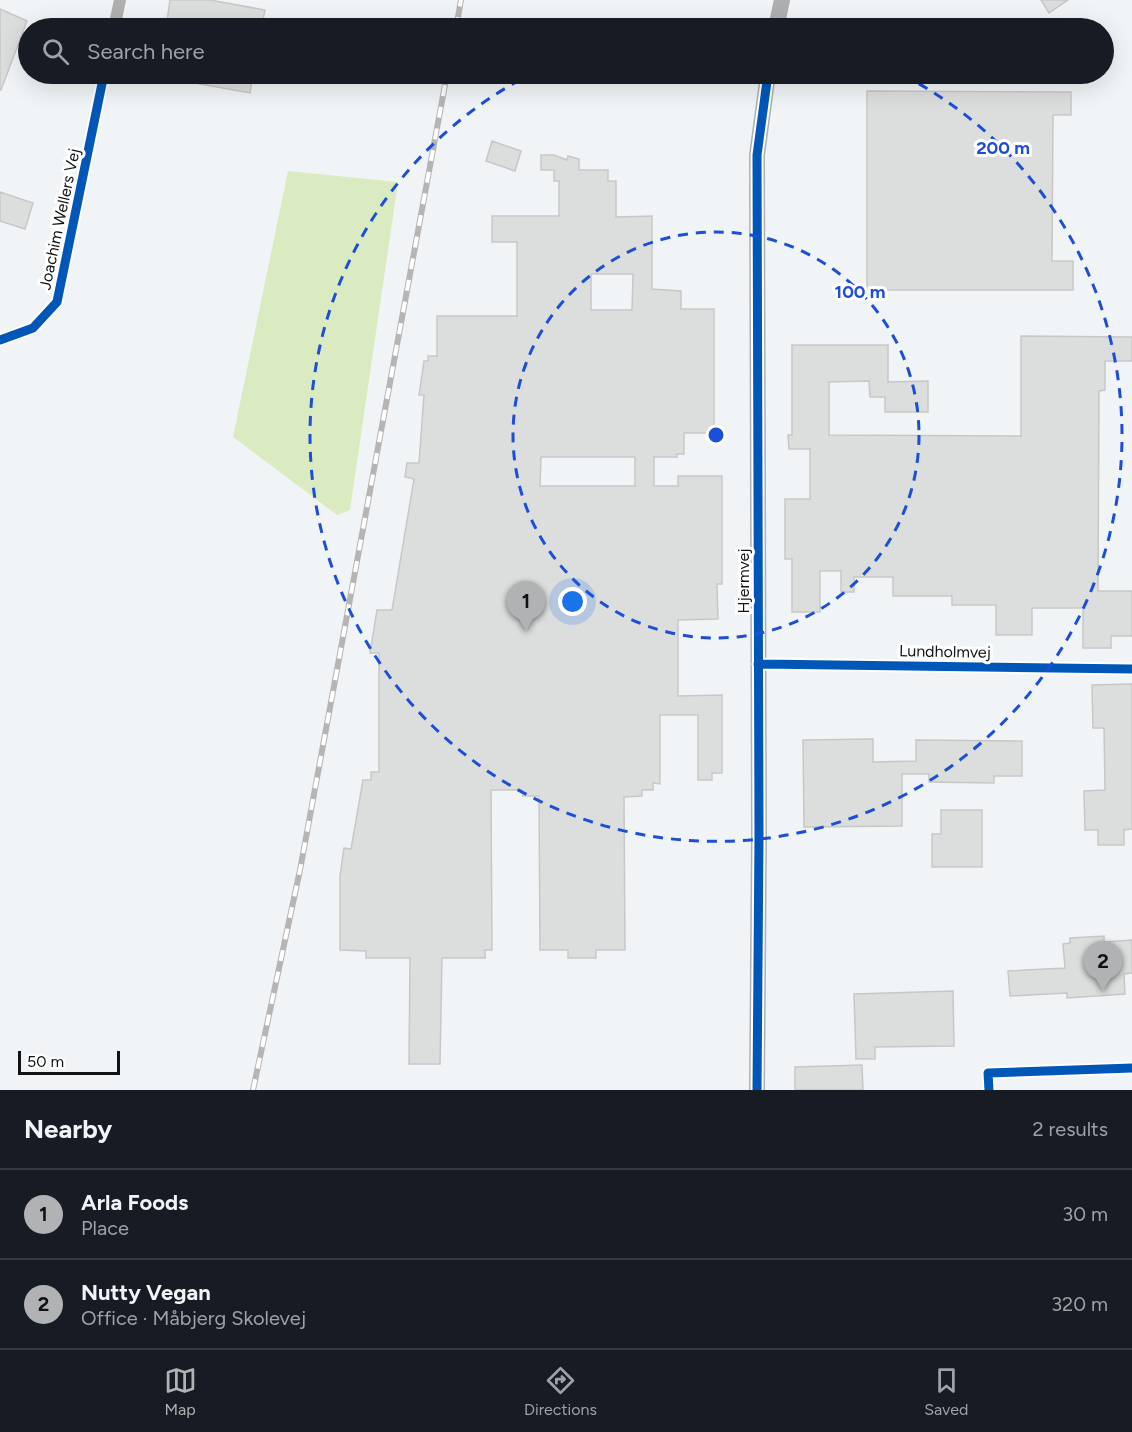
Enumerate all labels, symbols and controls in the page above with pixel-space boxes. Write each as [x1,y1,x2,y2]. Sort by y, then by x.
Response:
search box [18,18,1114,84]
icon: search [39,35,72,68]
text: Search here [87,38,205,65]
text: 200 m [976,137,1030,159]
street label: Joachim Wellers Vej [35,147,84,292]
text: 100 m [835,281,885,303]
centre of rings [706,425,726,445]
street label: Hjermvej [734,548,753,614]
pin: 1 [506,582,546,631]
your location [558,587,587,616]
street label: Lundholmvej [899,641,991,662]
pin: 2 [1084,942,1122,991]
scale bar [18,1048,120,1076]
text: 50 m [27,1052,64,1071]
text: Nearby [24,1113,112,1145]
text: 2 results [1032,1117,1108,1141]
text: Arla Foods [81,1189,188,1216]
text: 1 [39,1202,48,1226]
text: 30 m [1062,1202,1108,1226]
text: Place [81,1216,129,1240]
text: Nutty Vegan [81,1279,211,1306]
text: 2 [38,1292,49,1316]
text: 320 m [1051,1292,1108,1316]
text: Office · Måbjerg Skolevej [81,1306,306,1330]
tab: Map [164,1364,197,1419]
tab: Directions [524,1364,597,1419]
tab: Saved [924,1364,968,1419]

